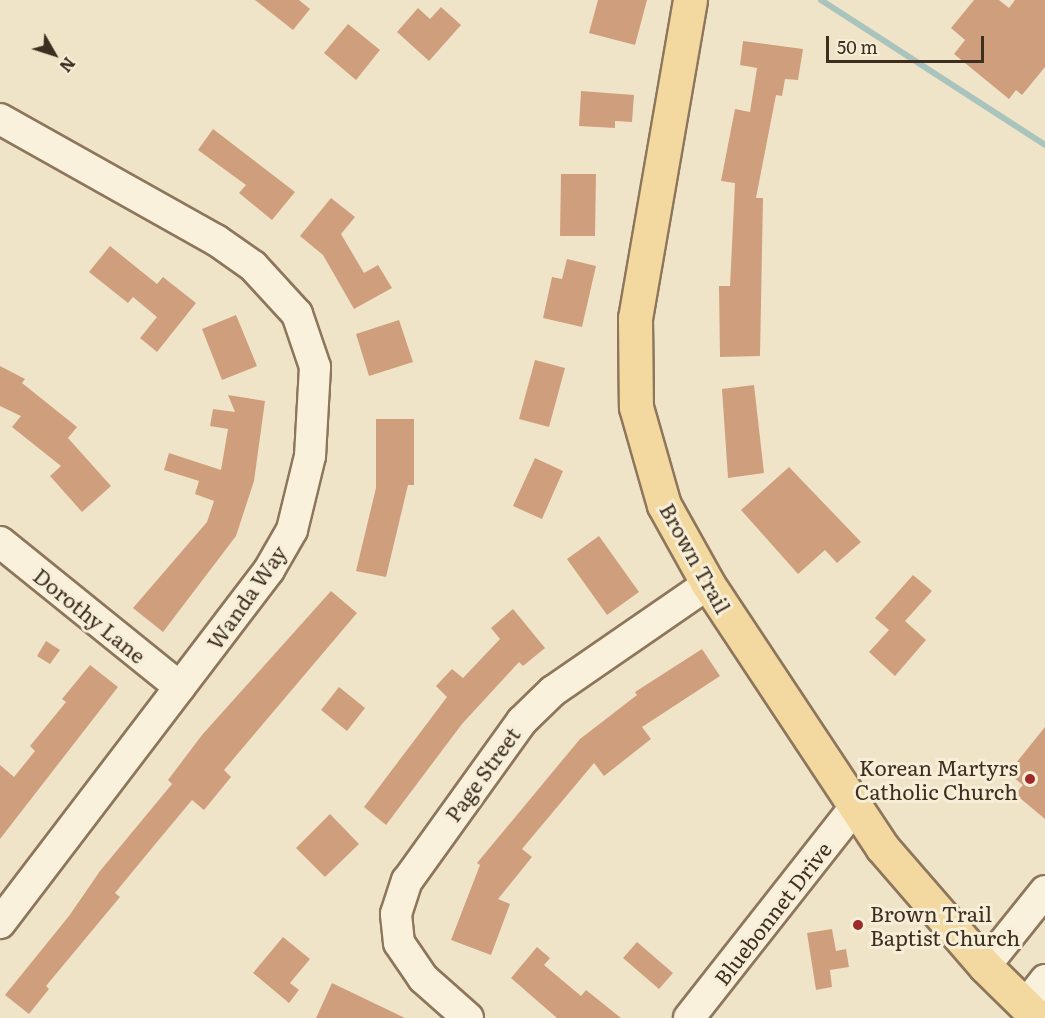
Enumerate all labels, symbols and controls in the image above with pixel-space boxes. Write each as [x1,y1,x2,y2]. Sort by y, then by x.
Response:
north arrow [24,24,84,84]
scale bar [829,24,986,62]
text: 50 m [837,33,878,60]
text: N [54,53,82,78]
street label: Brown Trail [655,498,737,618]
street label: Wanda Way [201,540,291,654]
street label: Dorothy Lane [29,562,151,668]
street label: Page Street [439,722,525,826]
place label: Korean Martyrs Catholic Church [855,754,1018,804]
marker: Korean Martyrs Catholic Church [1023,772,1037,786]
street label: Bluebonnet Drive [708,836,836,990]
place label: Brown Trail Baptist Church [870,900,1020,950]
marker: Brown Trail Baptist Church [851,918,865,932]

